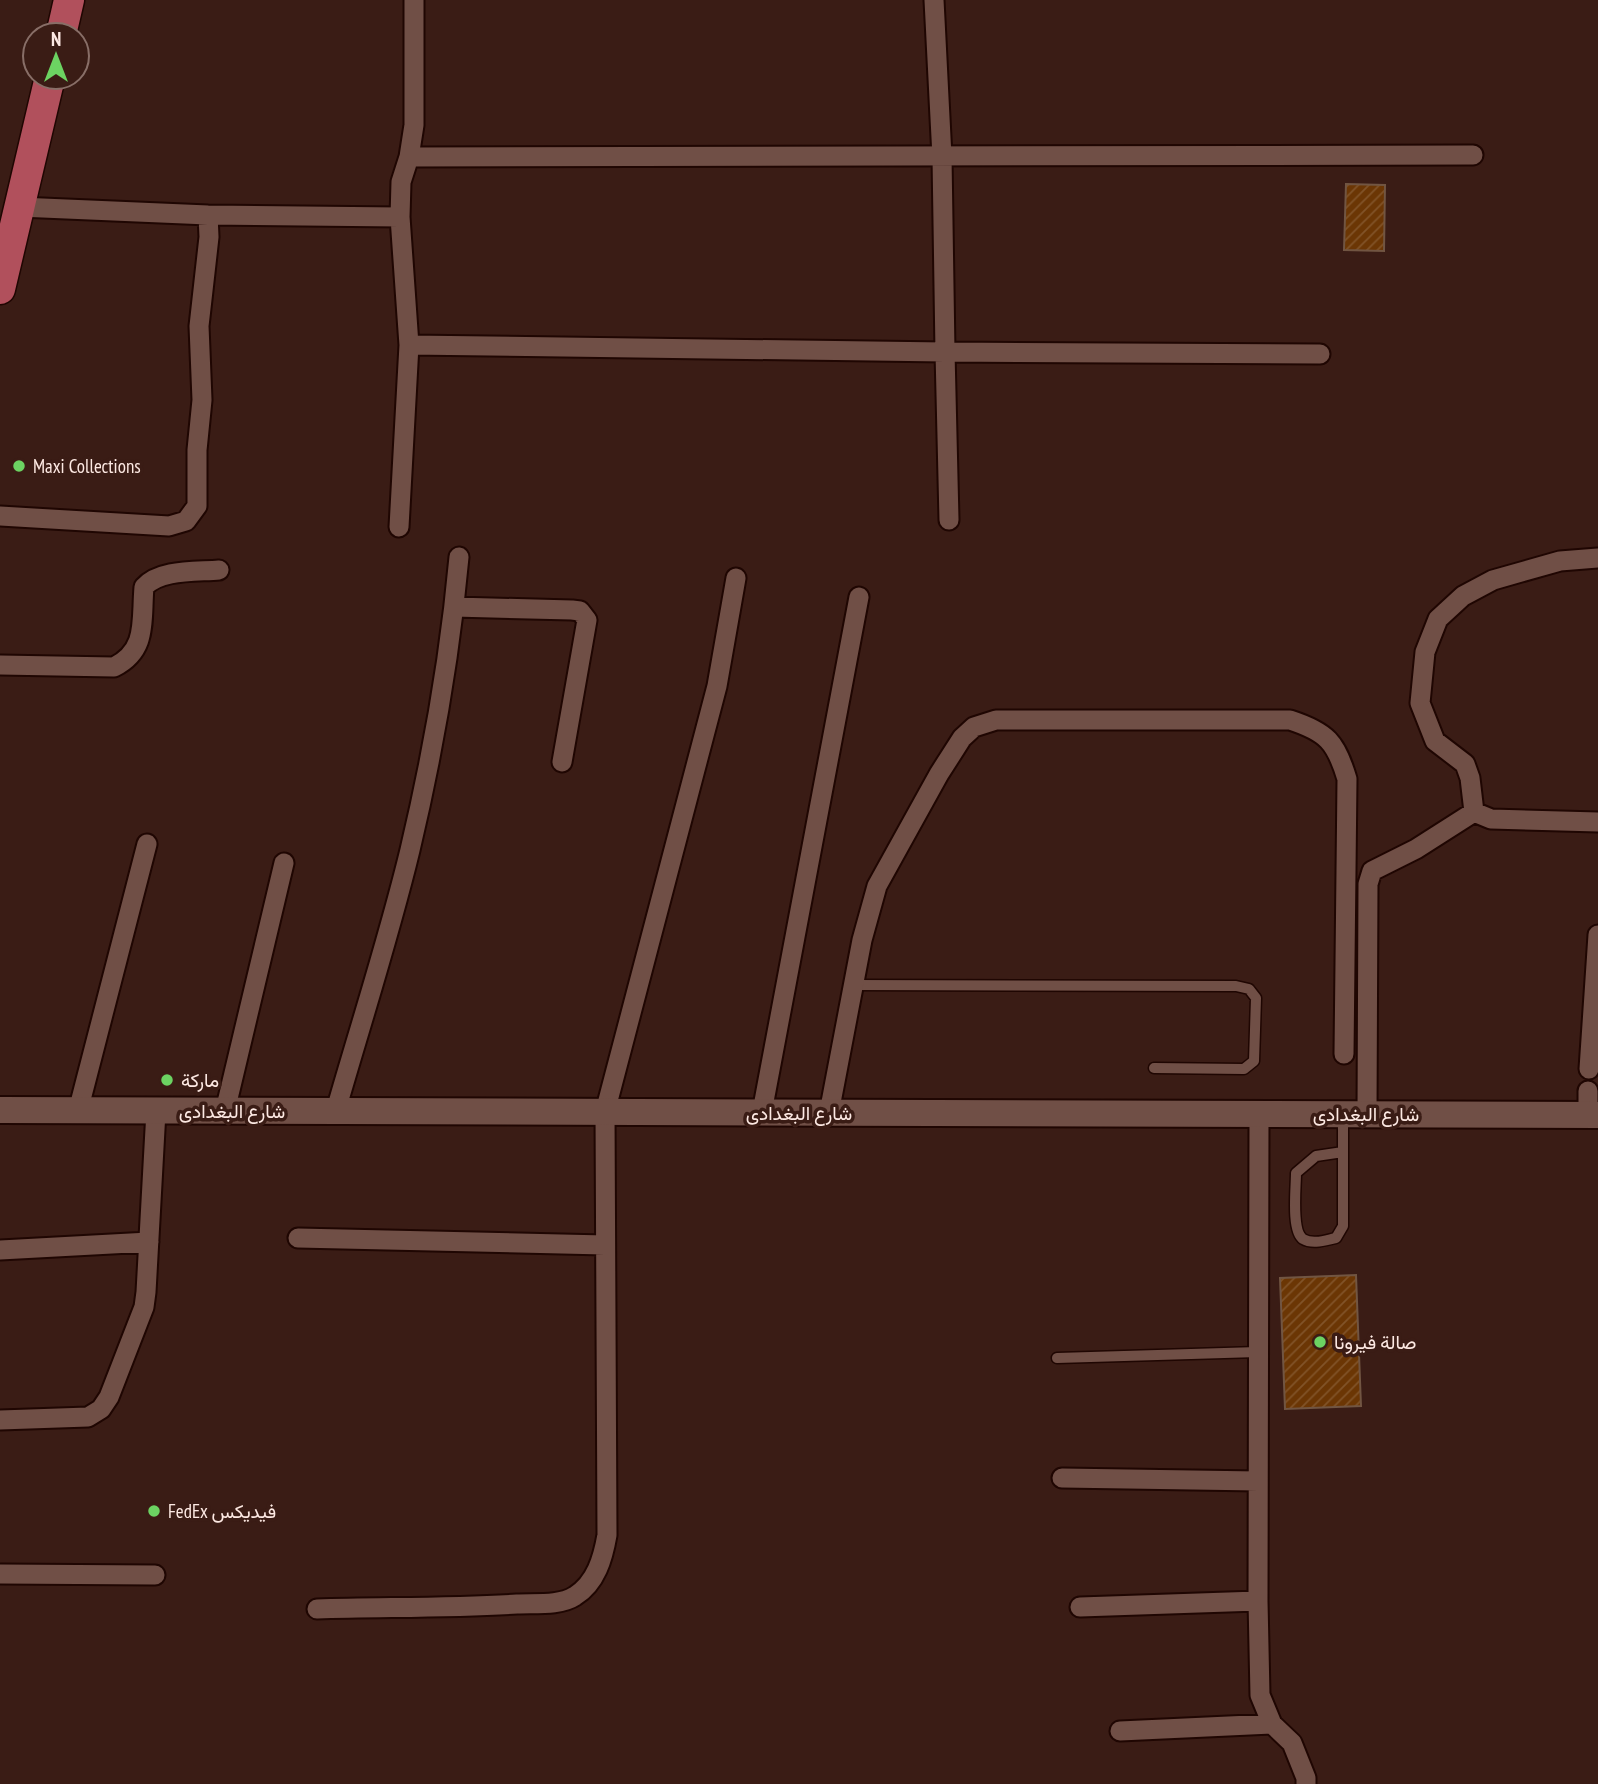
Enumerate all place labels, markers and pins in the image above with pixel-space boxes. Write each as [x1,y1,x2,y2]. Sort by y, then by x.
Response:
place label: Maxi Collections [33,454,141,478]
marker: Maxi Collections [11,458,27,474]
place label: ماركة [181,1068,219,1092]
marker: ماركة [159,1072,175,1088]
place label: صالة فيرونا [1334,1330,1416,1354]
marker: صالة فيرونا [1312,1334,1328,1350]
place label: FedEx فيديكس [168,1499,276,1523]
marker: FedEx فيديكس [146,1503,162,1519]

